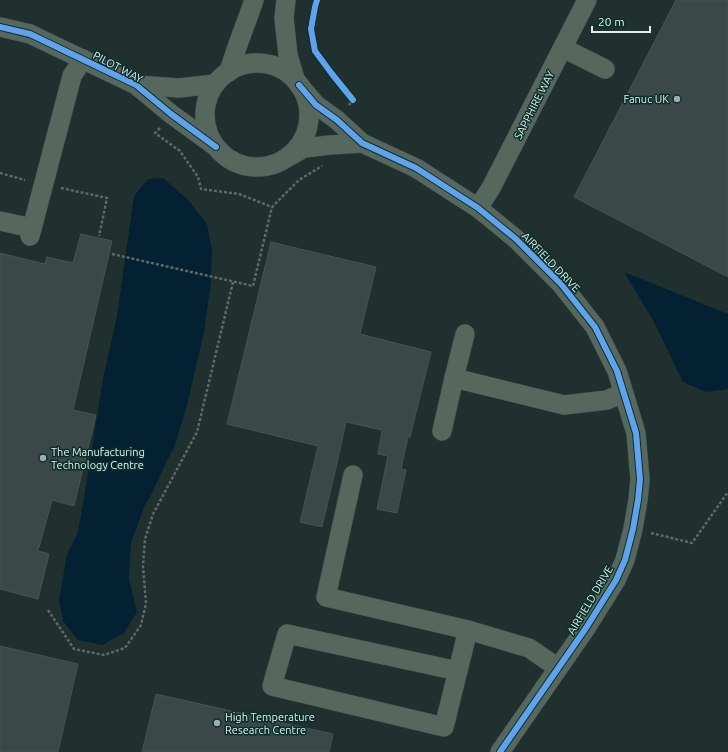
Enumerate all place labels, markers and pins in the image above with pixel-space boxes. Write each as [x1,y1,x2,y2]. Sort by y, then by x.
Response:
place label: Fanuc UK [624,93,669,105]
marker: Fanuc UK [672,94,682,104]
place label: The Manufacturing Technology Centre [51,446,145,471]
marker: The Manufacturing Technology Centre [38,453,48,463]
place label: High Temperature Research Centre [225,711,315,736]
marker: High Temperature Research Centre [212,718,222,728]

